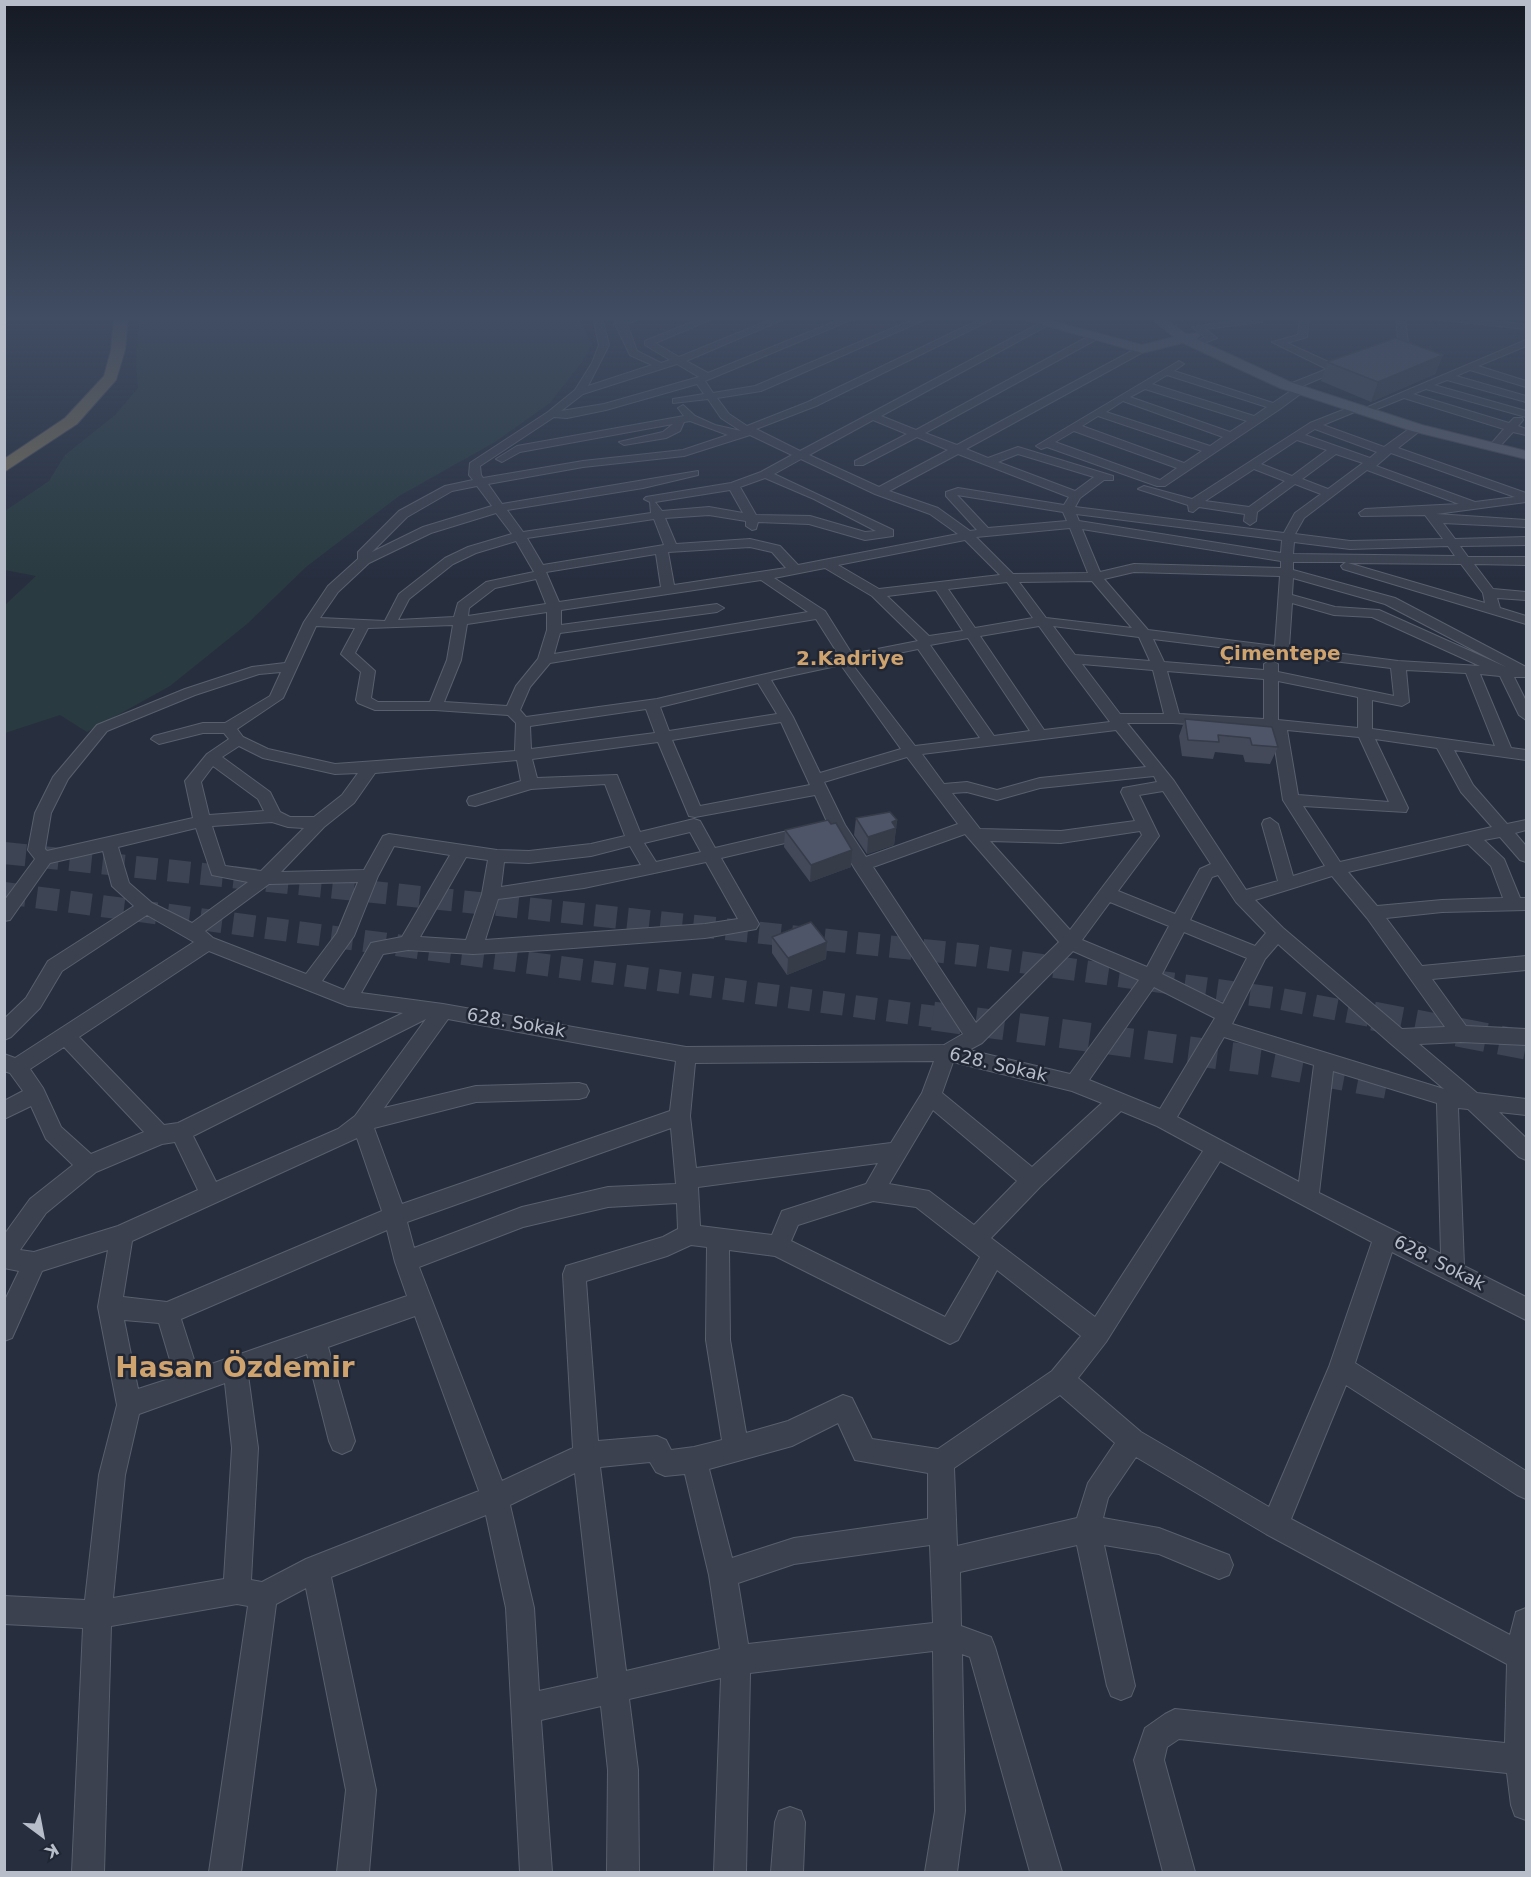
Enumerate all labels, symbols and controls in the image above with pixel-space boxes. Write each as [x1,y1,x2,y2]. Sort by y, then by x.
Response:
district label: Çimentepe [1219,643,1341,667]
district label: 2.Kadriye [796,648,904,672]
street label: 628. Sokak [465,1005,567,1043]
street label: 628. Sokak [947,1044,1049,1088]
street label: 628. Sokak [1390,1232,1488,1296]
district label: Hasan Özdemir [115,1353,355,1387]
north arrow [12,1805,72,1865]
text: K [42,1839,62,1862]

